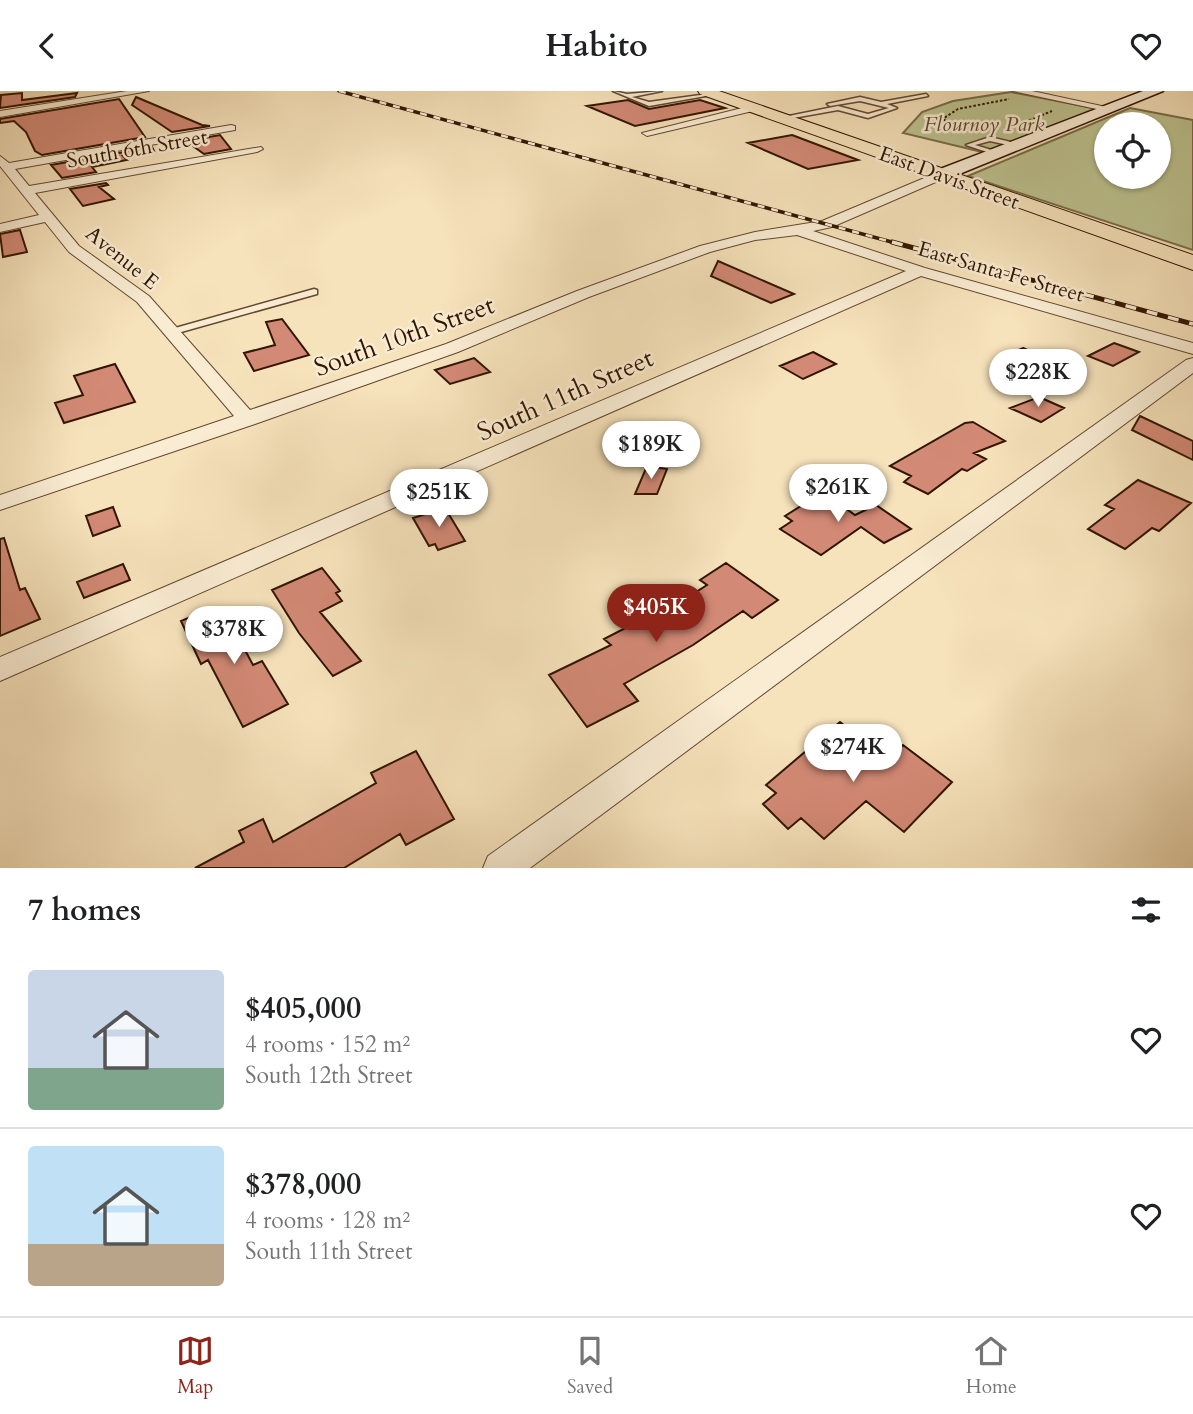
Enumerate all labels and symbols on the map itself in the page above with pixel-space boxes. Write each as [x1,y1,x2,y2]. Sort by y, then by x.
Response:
park label: Flournoy Park [924,110,1045,139]
street label: South 6th Street [64,122,210,176]
street label: East Davis Street [875,139,1023,217]
street label: Avenue E [79,219,165,297]
street label: East Santa Fe Street [914,234,1088,310]
street label: South 10th Street [309,287,499,385]
street label: South 11th Street [471,340,659,450]
pin: $228K [989,349,1087,409]
pin: $189K [602,421,700,481]
pin: $261K [789,465,887,524]
pin: $251K [390,469,488,529]
pin: $405K [607,585,705,644]
pin: $378K [185,607,283,666]
pin: $274K [804,725,902,784]

